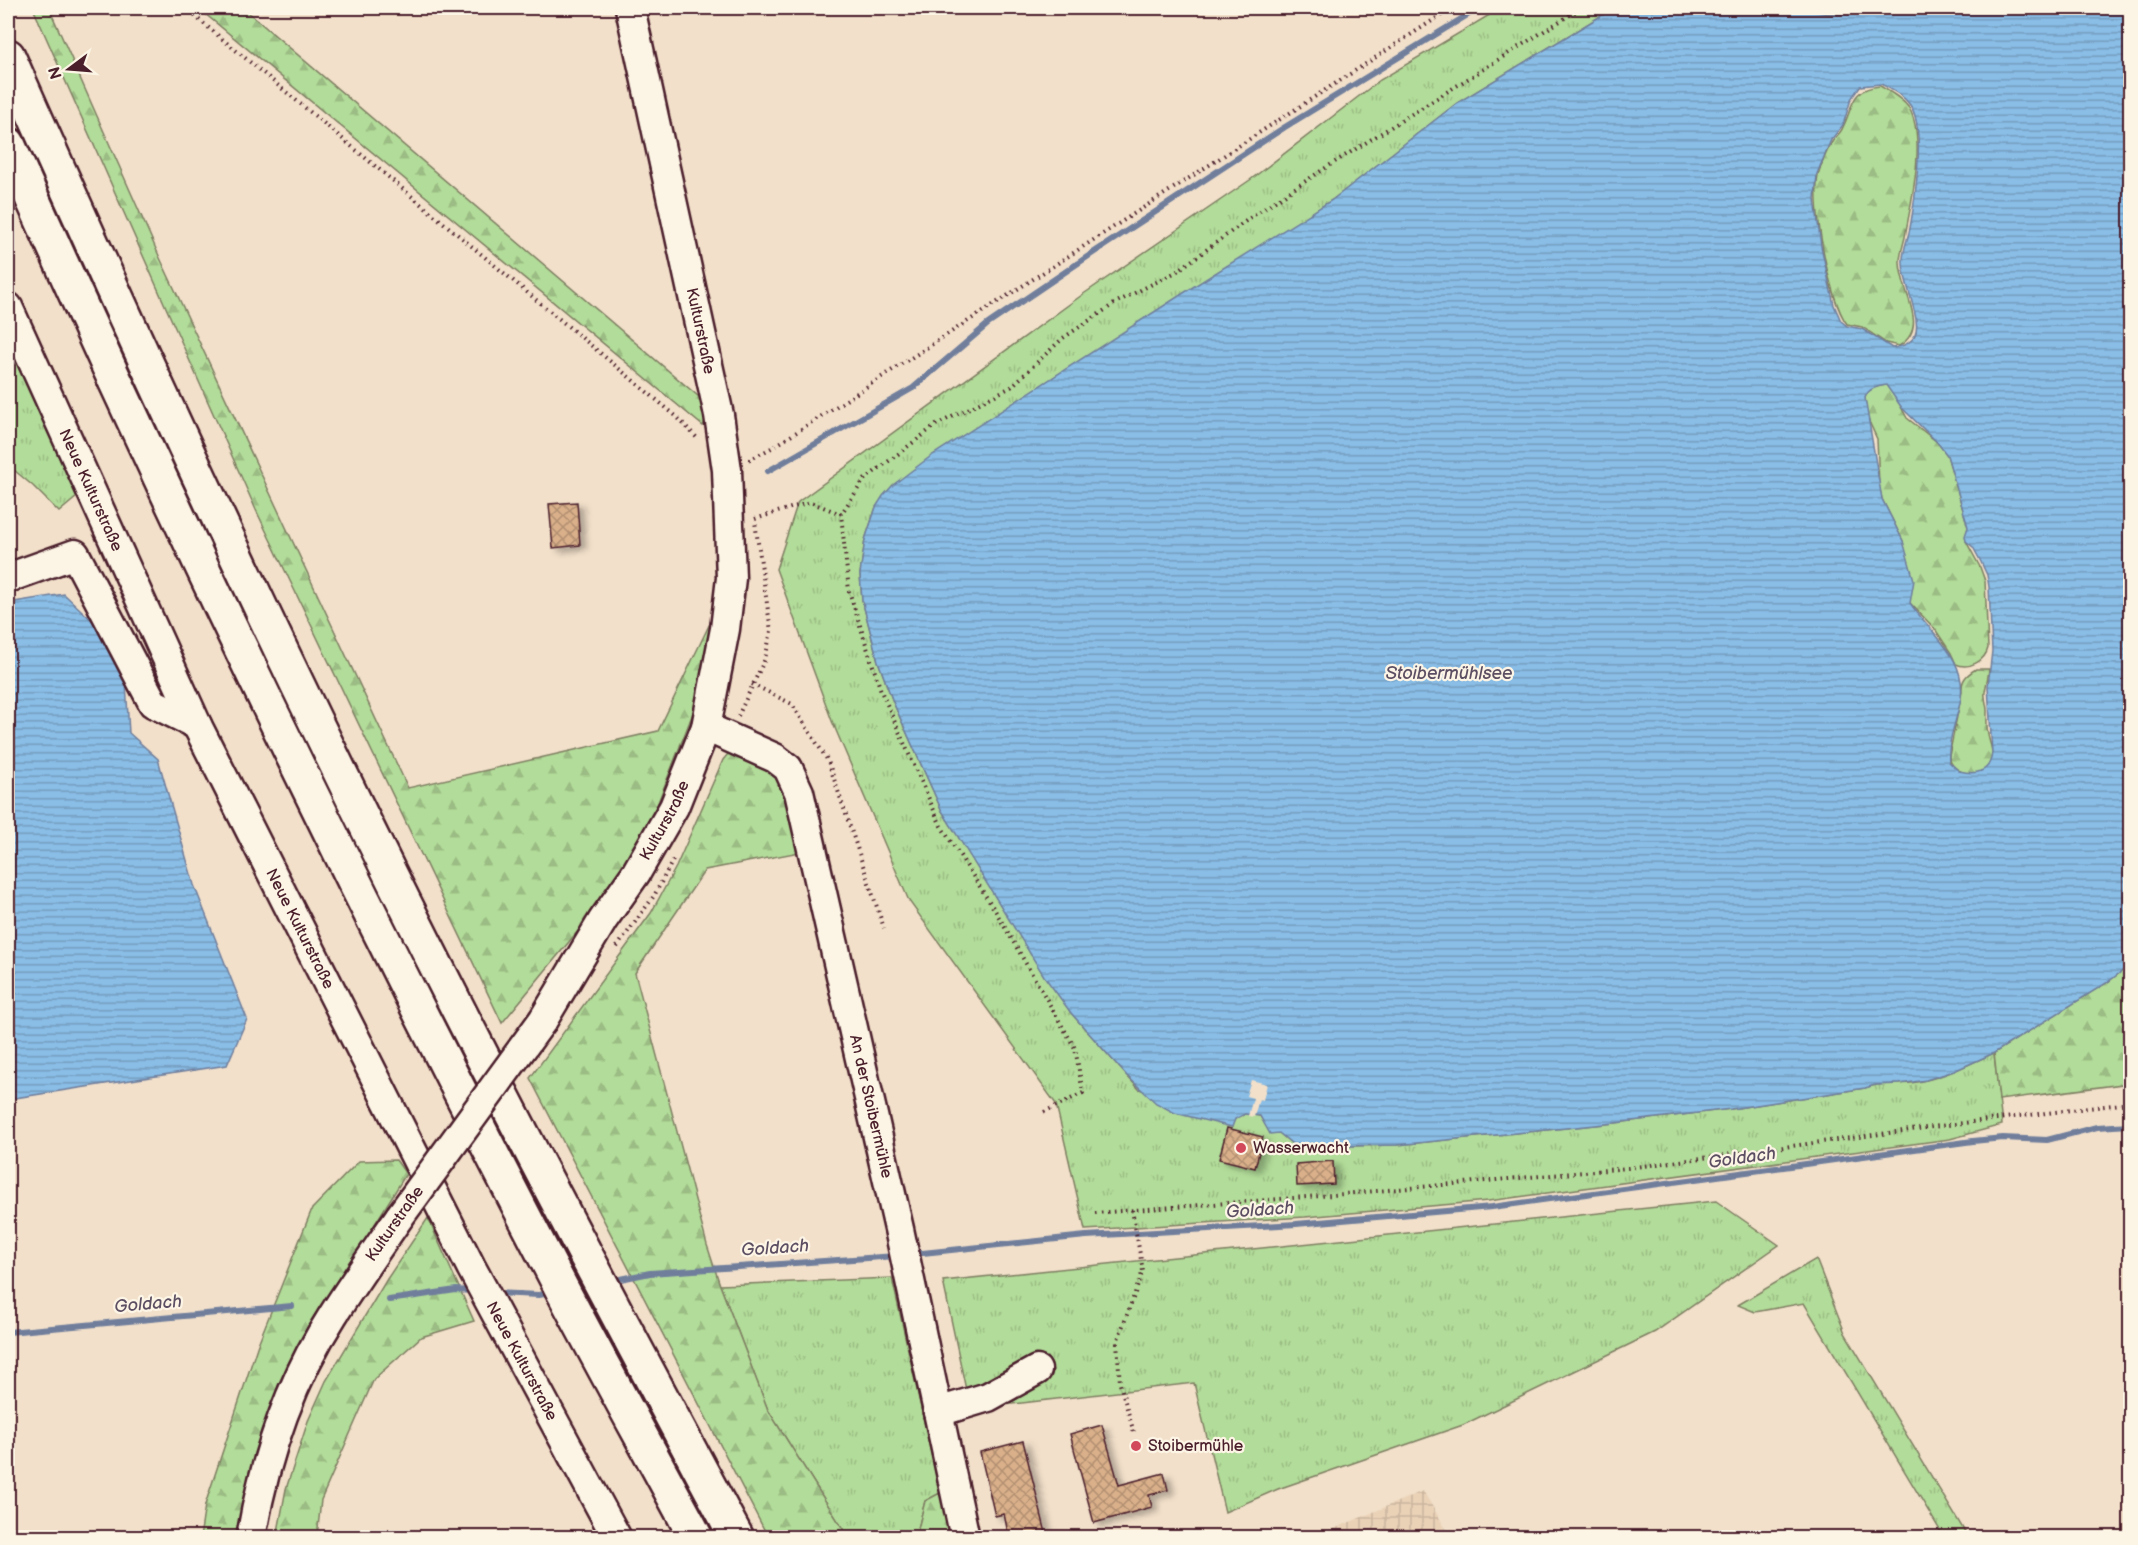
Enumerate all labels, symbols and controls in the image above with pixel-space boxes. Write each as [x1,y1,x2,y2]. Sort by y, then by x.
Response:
north arrow [39,39,99,99]
text: N [45,64,67,81]
street label: Kulturstraße [682,286,719,376]
street label: Neue Kulturstraße [55,426,127,555]
water label: Stoibermühlsee [1385,663,1513,684]
street label: Kulturstraße [636,777,693,864]
street label: Neue Kulturstraße [262,865,338,992]
street label: An der Stoibermühle [845,1033,897,1181]
place label: Wasserwacht [1253,1139,1349,1158]
marker: Wasserwacht [1234,1141,1248,1155]
water label: Goldach [1707,1143,1777,1173]
street label: Kulturstraße [362,1182,428,1265]
water label: Goldach [1225,1197,1295,1223]
water label: Goldach [740,1235,810,1261]
water label: Goldach [113,1291,183,1317]
street label: Neue Kulturstraße [482,1298,562,1424]
place label: Stoibermühle [1148,1437,1244,1456]
marker: Stoibermühle [1129,1439,1143,1453]

